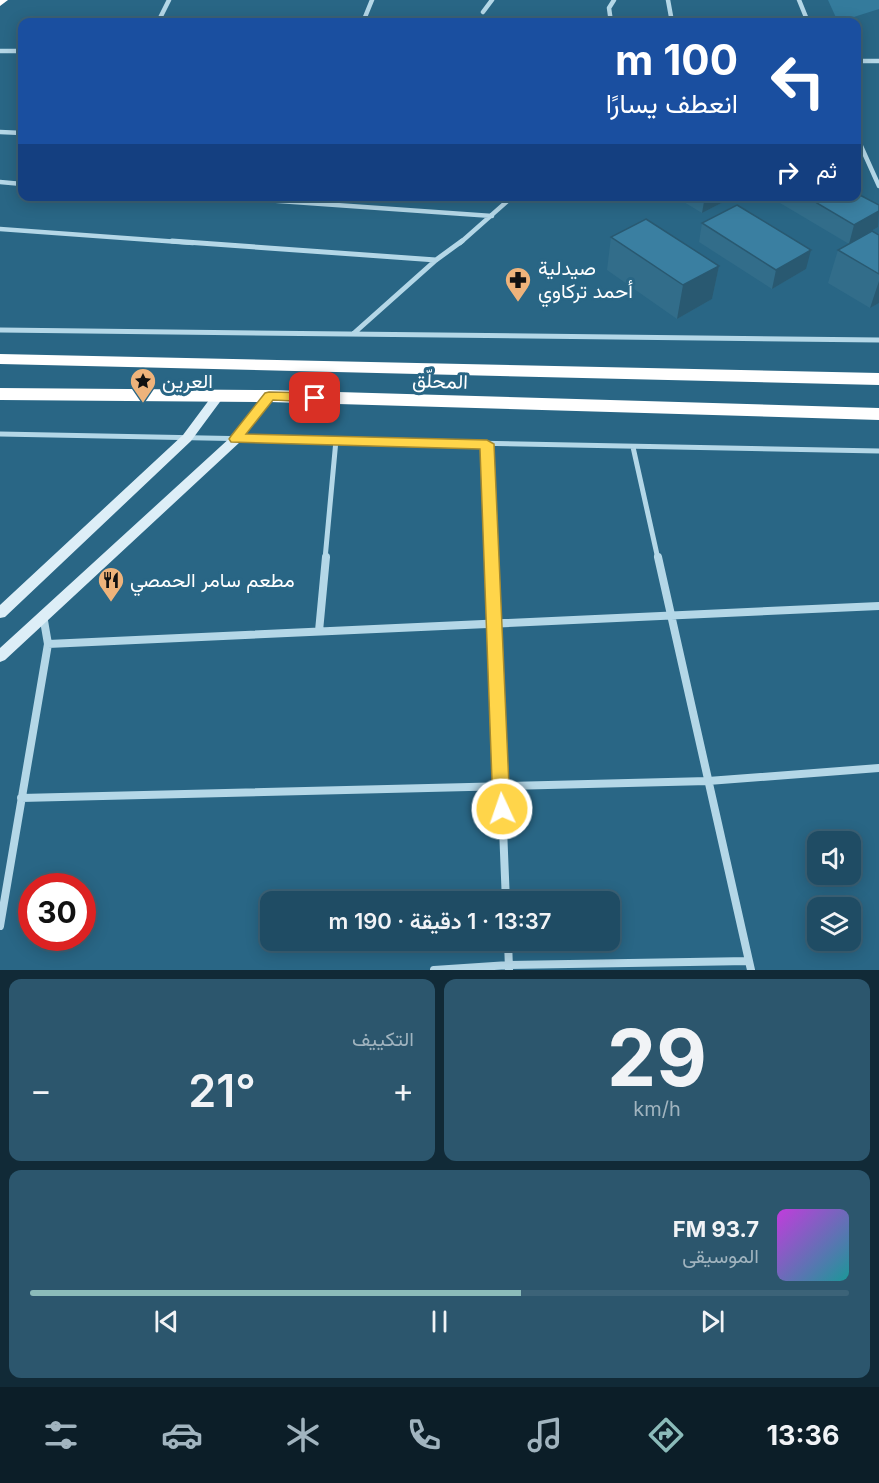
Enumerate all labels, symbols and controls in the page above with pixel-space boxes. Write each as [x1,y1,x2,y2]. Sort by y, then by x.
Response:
text: 100 m [615,34,738,85]
icon: left [759,42,837,120]
text: انعطف يسارًا [606,87,738,120]
icon: right [771,156,804,189]
text: ثم [816,157,837,183]
place label: صيدلية أحمد تركاوي [538,256,633,308]
pharmacy icon: صيدلية أحمد تركاوي [503,265,533,303]
place icon: العرين [128,366,158,404]
street label: المحلّق [412,368,468,394]
place label: العرين [162,369,213,394]
pin [289,372,340,423]
icon: arrive [298,381,331,414]
restaurant icon: مطعم سامر الحمصي [96,565,126,603]
place label: مطعم سامر الحمصي [130,568,295,597]
position arrow [470,777,534,841]
map controls [807,831,861,951]
button: sound [807,831,861,885]
speed limit sign: 30 [18,873,96,951]
button: layers [807,897,861,951]
text: 13:37 · 1 دقيقة · 190 m [329,908,551,934]
text: 29 [607,1010,707,1105]
text: التكييف [352,1027,414,1051]
text: 21° [188,1063,256,1118]
text: − [30,1070,52,1110]
text: + [392,1070,414,1110]
text: km/h [633,1097,681,1121]
text: 93.7 FM [673,1216,759,1242]
text: الموسيقى [682,1244,759,1268]
icon: previous [150,1305,183,1338]
icon: pause [423,1305,456,1338]
icon: next [696,1305,729,1338]
icon: filters [40,1414,82,1456]
icon: car [161,1414,203,1456]
icon: climate [282,1414,324,1456]
icon: phone [403,1414,445,1456]
icon: music [524,1414,566,1456]
icon: directions [645,1414,687,1456]
text: 13:36 [766,1419,839,1452]

